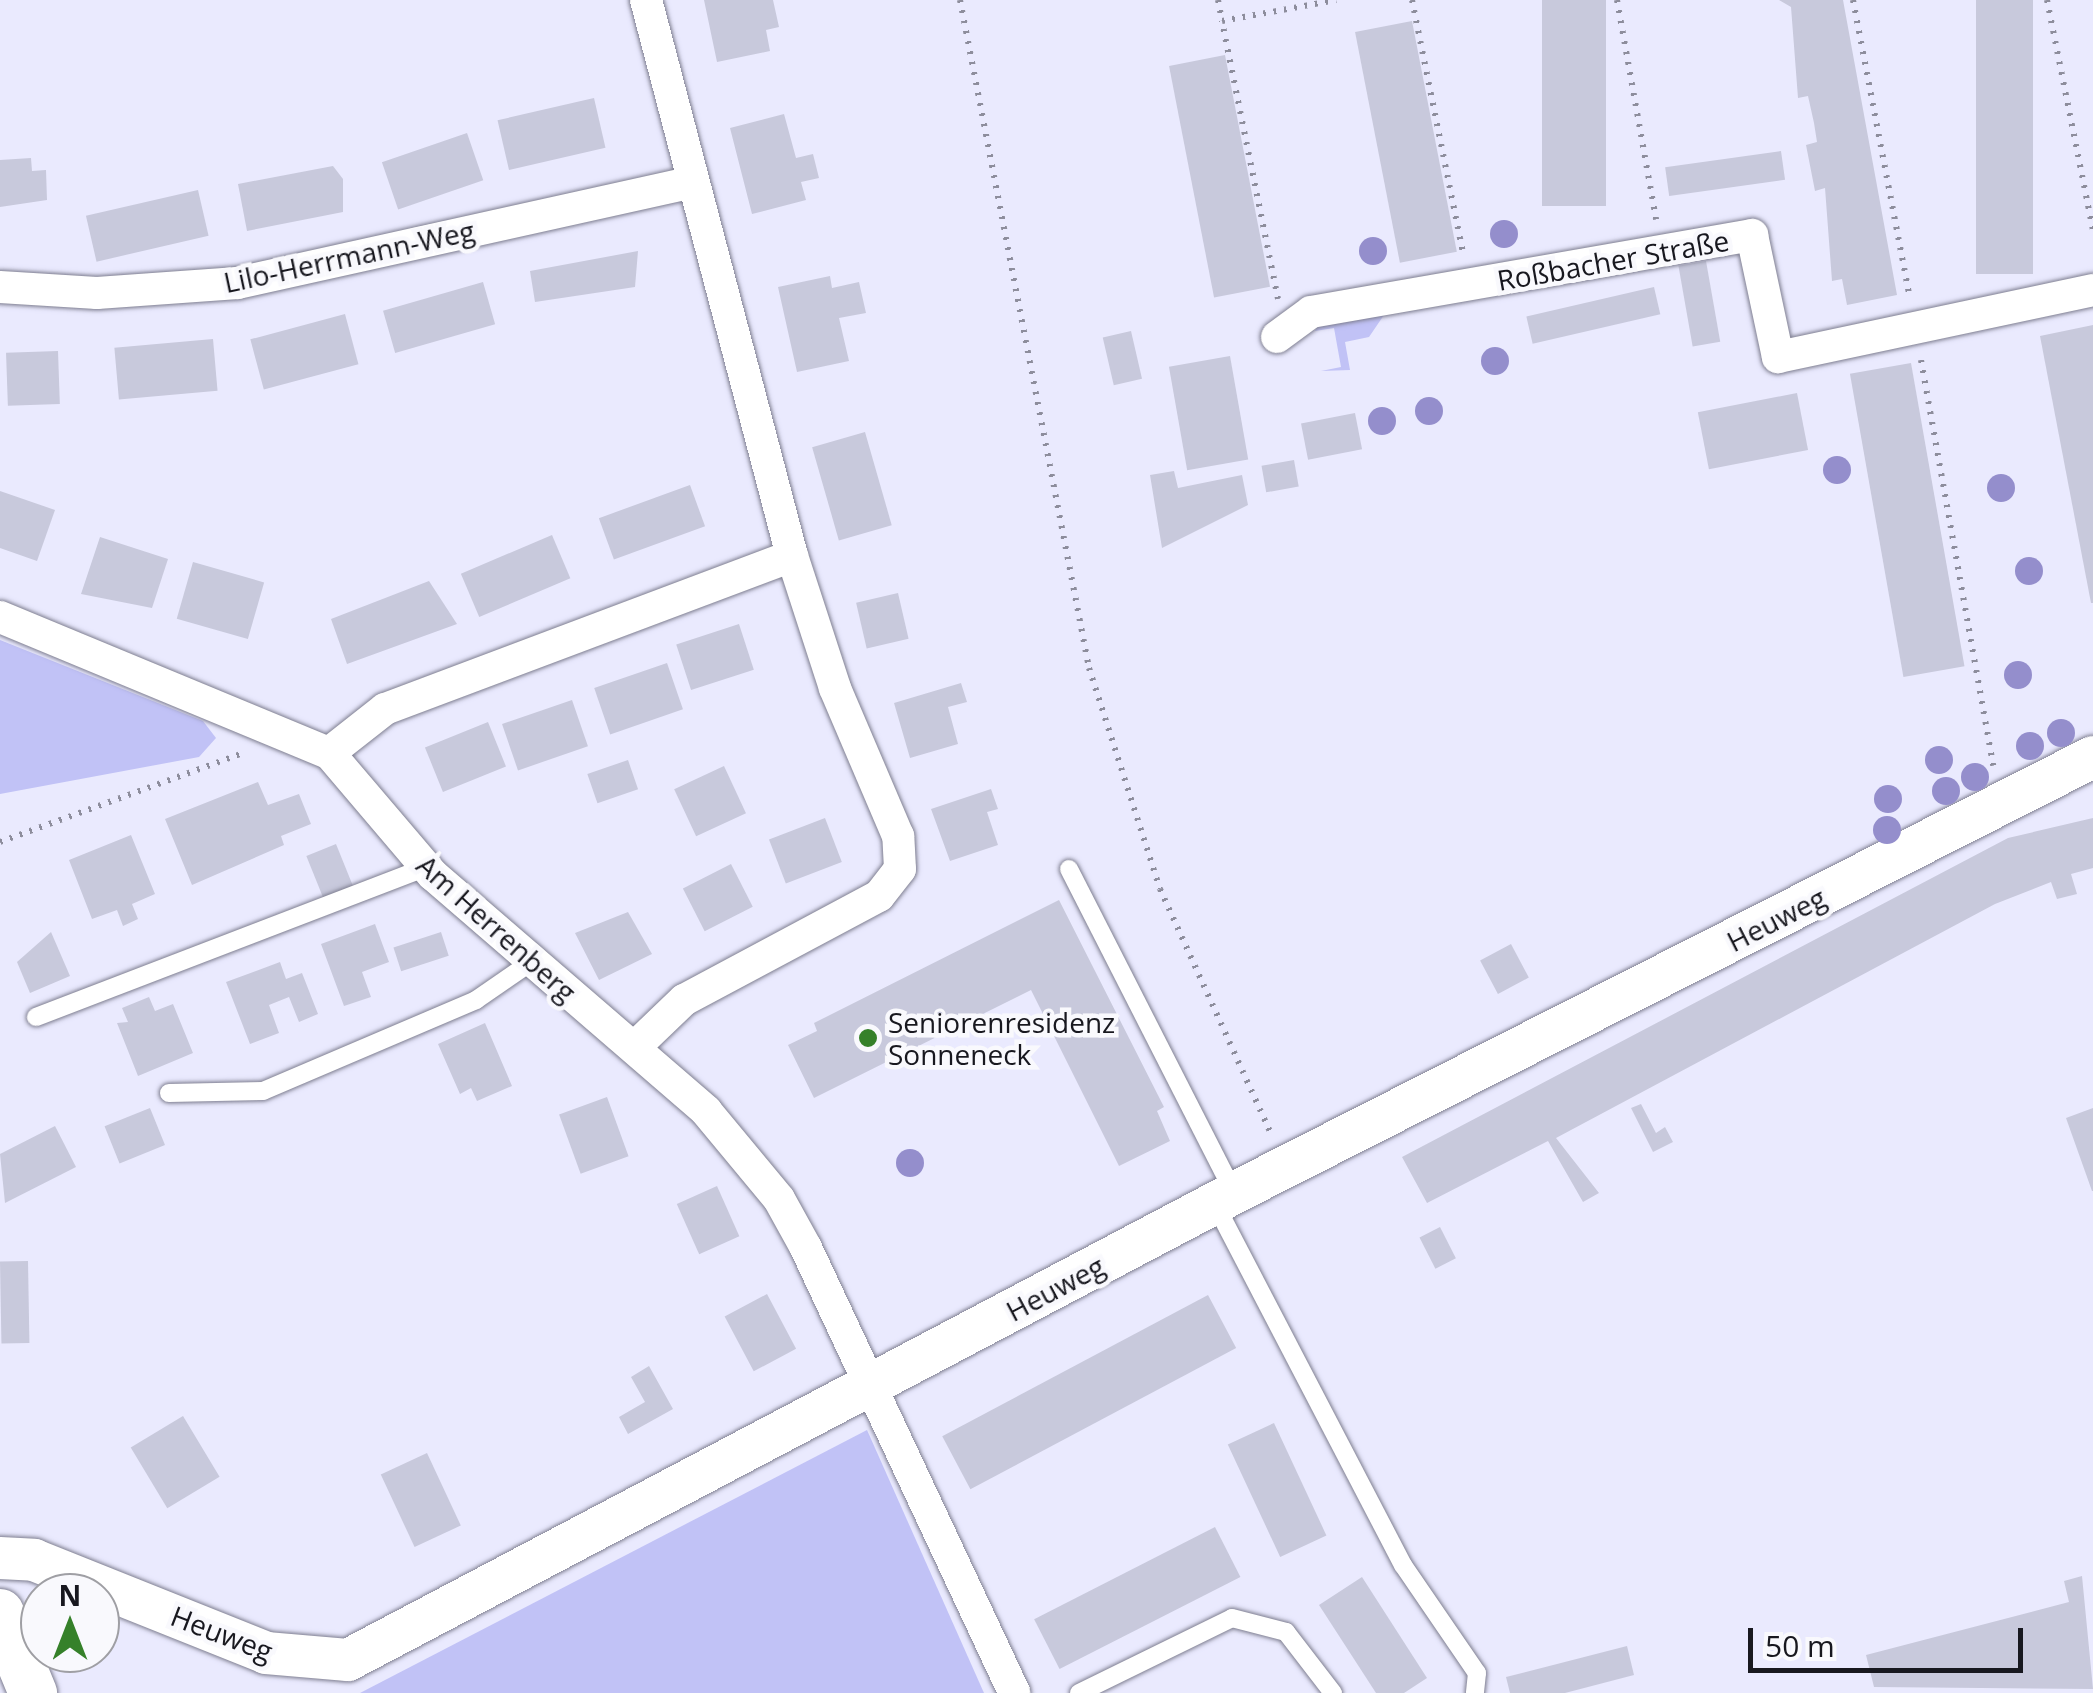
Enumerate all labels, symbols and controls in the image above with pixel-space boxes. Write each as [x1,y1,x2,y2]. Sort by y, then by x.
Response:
street label: Lilo-Herrmann-Weg [221,213,477,299]
street label: Roßbacher Straße [1494,223,1732,297]
street label: Am Herrenberg [410,848,584,1008]
street label: Heuweg [1721,880,1831,958]
place label: Seniorenresidenz Sonneneck [888,1005,1115,1071]
marker: Seniorenresidenz Sonneneck [857,1027,879,1049]
street label: Heuweg [1000,1248,1110,1328]
north arrow [20,1573,120,1673]
text: N [59,1576,81,1614]
street label: Heuweg [166,1598,278,1668]
scale bar [1753,1608,2028,1670]
text: 50 m [1765,1625,1835,1666]

